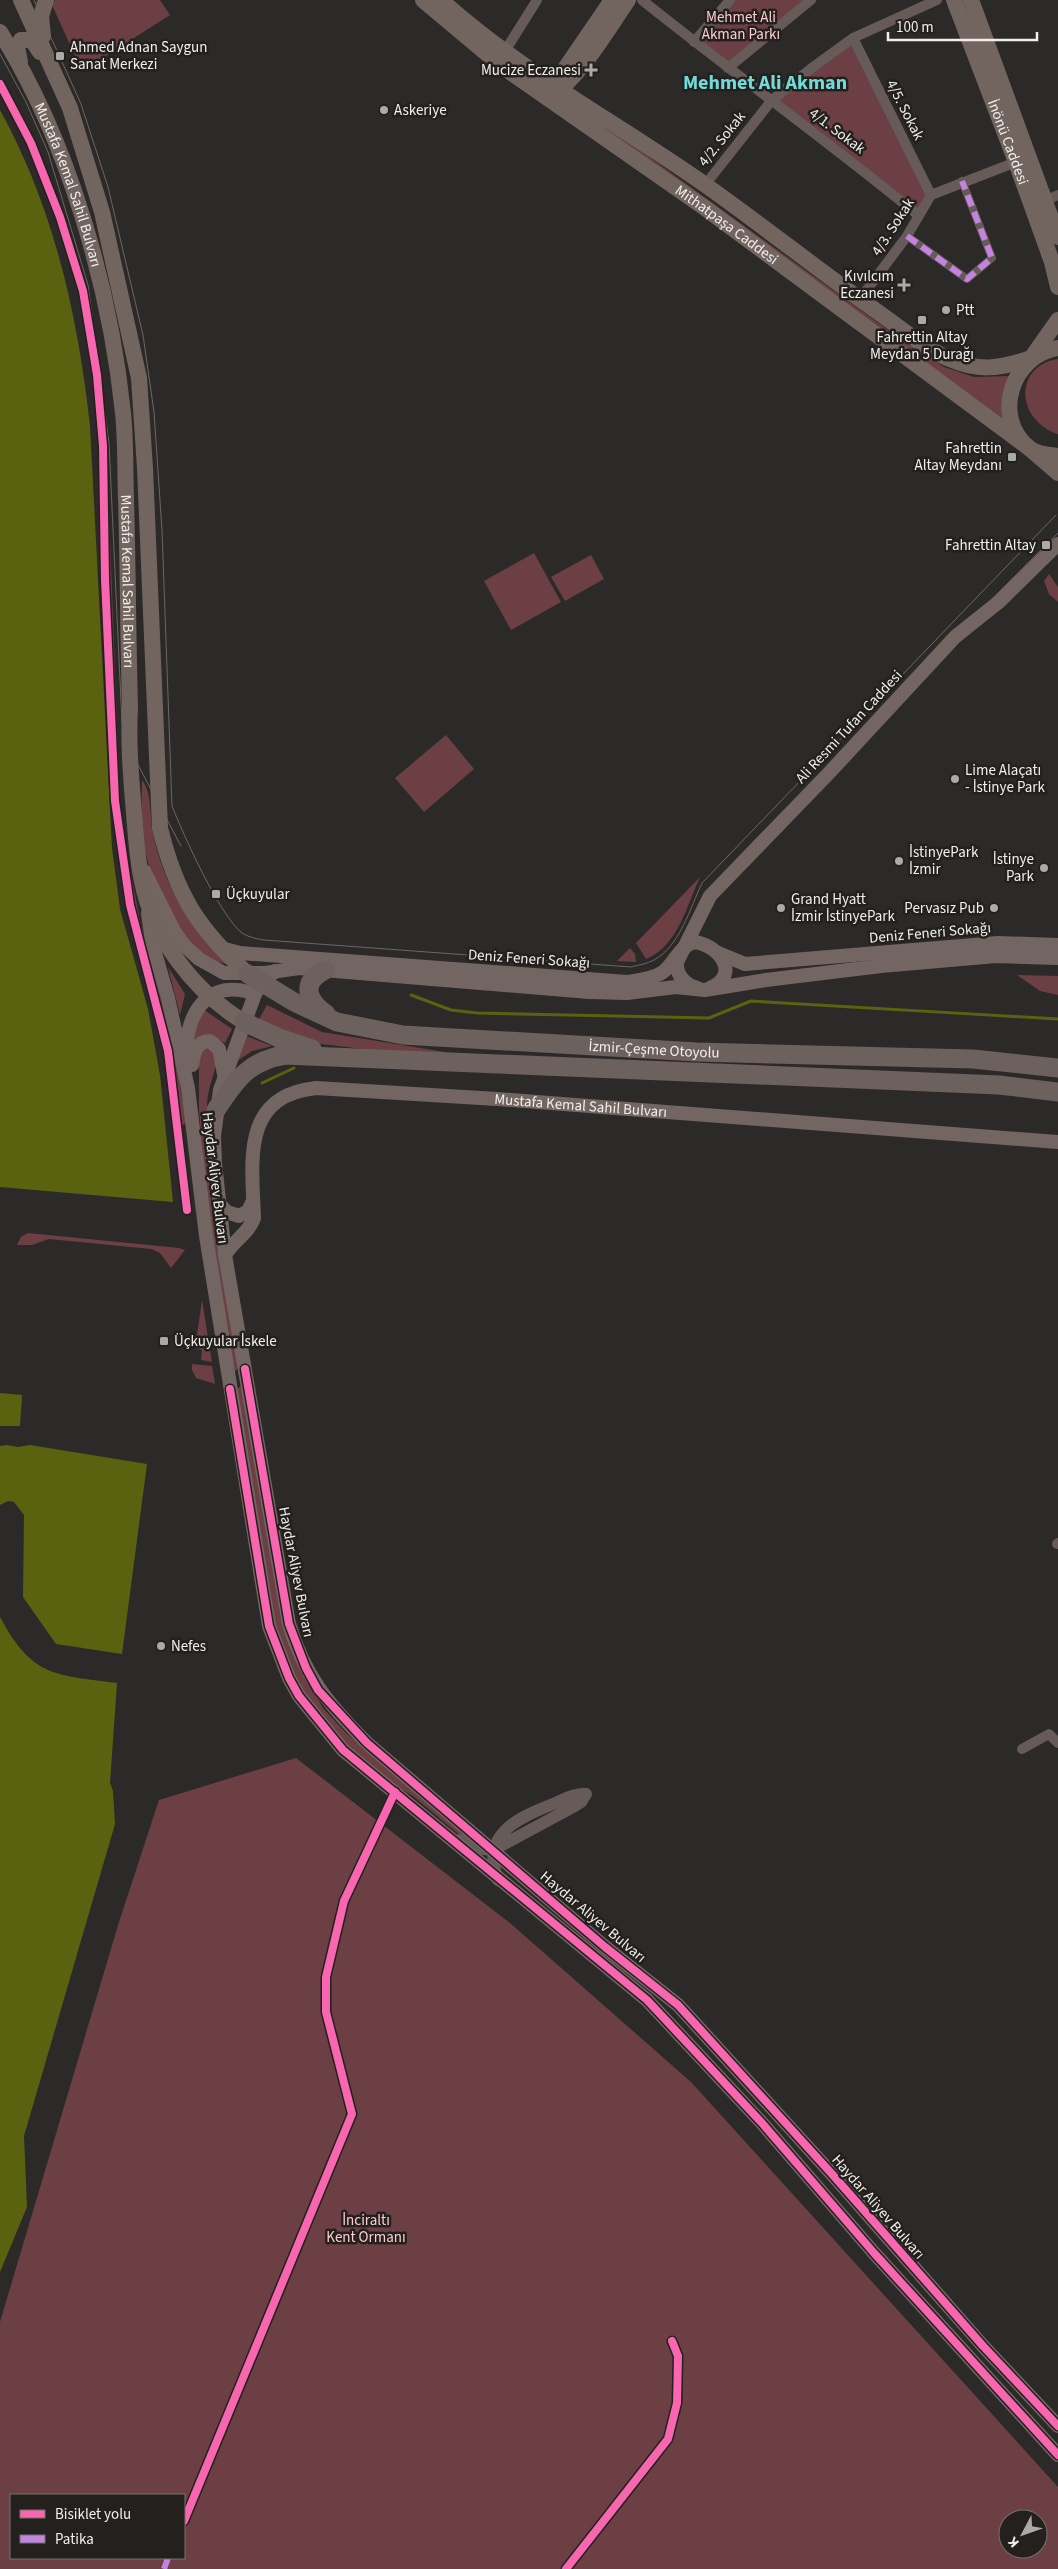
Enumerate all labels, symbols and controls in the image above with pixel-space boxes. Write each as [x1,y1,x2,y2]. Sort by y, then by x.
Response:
park label: Mehmet Ali Akman Parkı [702,7,780,45]
scale bar [888,10,1037,42]
text: 100 m [896,17,934,38]
place label: Ahmed Adnan Saygun Sanat Merkezi [70,37,207,75]
marker: Ahmed Adnan Saygun Sanat Merkezi [54,50,66,62]
place label: Mucize Eczanesi [481,60,581,81]
marker: Mucize Eczanesi [585,64,597,76]
district label: Mehmet Ali Akman [683,69,847,97]
street label: 4/5. Sokak [881,76,929,144]
street label: İnönü Caddesi [982,96,1034,188]
street label: Mustafa Kemal Sahil Bulvarı [29,99,107,269]
place label: Askeriye [394,100,447,121]
street label: 4/1. Sokak [805,103,870,159]
marker: Askeriye [378,104,390,116]
street label: 4/2. Sokak [693,107,751,171]
street label: Mithatpaşa Caddesi [671,180,783,269]
street label: 4/3. Sokak [866,193,920,260]
place label: Kıvılcım Eczanesi [840,266,894,304]
marker: Kıvılcım Eczanesi [898,279,910,291]
place label: Ptt [956,300,974,321]
marker: Ptt [940,304,952,316]
marker: Fahrettin Altay Meydan 5 Durağı [916,314,928,326]
place label: Fahrettin Altay Meydan 5 Durağı [870,327,974,365]
place label: Fahrettin Altay Meydanı [915,438,1002,476]
marker: Fahrettin Altay Meydanı [1006,451,1018,463]
street label: Mustafa Kemal Sahil Bulvarı [115,494,140,668]
place label: Fahrettin Altay [945,535,1036,556]
marker: Fahrettin Altay [1040,539,1052,551]
street label: Ali Resmi Tufan Caddesi [791,666,907,788]
place label: Lime Alaçatı - İstinye Park [965,760,1046,798]
marker: Lime Alaçatı - İstinye Park [949,773,961,785]
place label: İstinyePark İzmir [909,842,979,880]
place label: İstinye Park [993,849,1035,887]
marker: İstinyePark İzmir [893,855,905,867]
marker: İstinye Park [1038,862,1050,874]
place label: Üçkuyular [226,884,290,905]
marker: Üçkuyular [210,888,222,900]
place label: Grand Hyatt İzmir İstinyePark [791,889,896,927]
place label: Pervasız Pub [904,898,984,919]
marker: Grand Hyatt İzmir İstinyePark [775,902,787,914]
marker: Pervasız Pub [988,902,1000,914]
street label: Deniz Feneri Sokağı [868,917,992,949]
street label: Deniz Feneri Sokağı [467,944,591,974]
street label: İzmir-Çeşme Otoyolu [588,1035,720,1063]
street label: Mustafa Kemal Sahil Bulvarı [494,1088,668,1123]
street label: Haydar Aliyev Bulvarı [197,1111,233,1245]
place label: Üçkuyular İskele [174,1331,277,1352]
marker: Üçkuyular İskele [158,1335,170,1347]
street label: Haydar Aliyev Bulvarı [273,1505,319,1639]
place label: Nefes [171,1636,206,1657]
marker: Nefes [155,1640,167,1652]
street label: Haydar Aliyev Bulvarı [536,1866,650,1968]
street label: Haydar Aliyev Bulvarı [827,2150,929,2264]
park label: İnciraltı Kent Ormanı [326,2210,406,2248]
legend [10,2494,185,2559]
text: Bisiklet yolu [55,2504,131,2525]
north arrow [998,2509,1048,2559]
text: Patika [55,2529,94,2550]
text: K [1003,2532,1024,2552]

